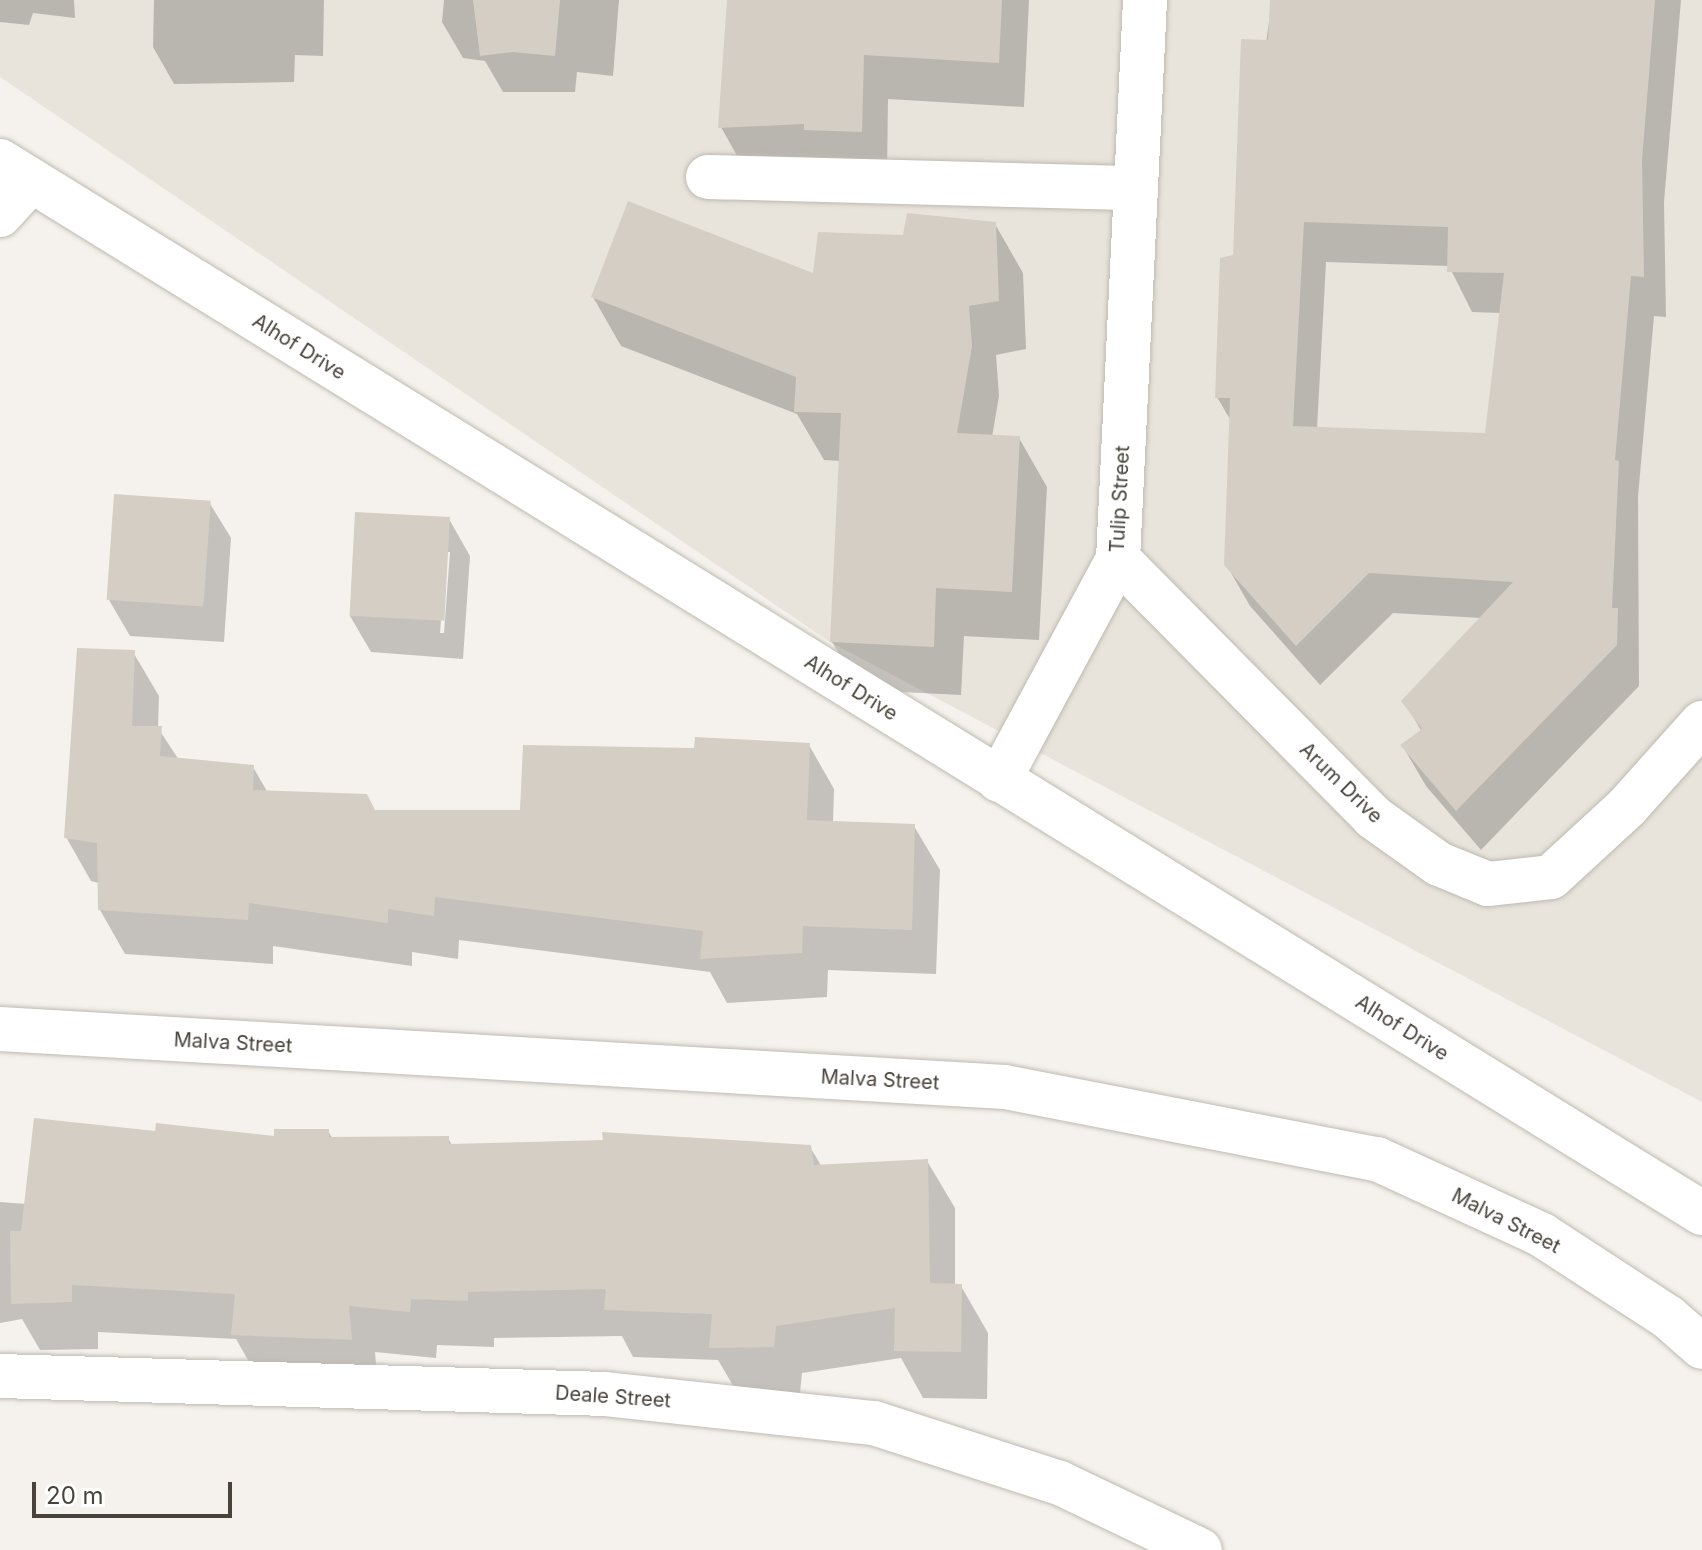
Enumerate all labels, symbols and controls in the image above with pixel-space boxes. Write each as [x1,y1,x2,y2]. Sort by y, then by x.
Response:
street label: Alhof Drive [248,309,350,385]
street label: Tulip Street [1105,445,1135,553]
street label: Alhof Drive [800,650,902,726]
street label: Arum Drive [1295,738,1387,828]
street label: Alhof Drive [1351,990,1453,1066]
street label: Malva Street [173,1028,293,1058]
street label: Malva Street [820,1065,940,1095]
street label: Malva Street [1448,1183,1564,1259]
street label: Deale Street [554,1381,672,1413]
scale bar [36,1466,236,1516]
text: 20 m [46,1481,104,1510]

